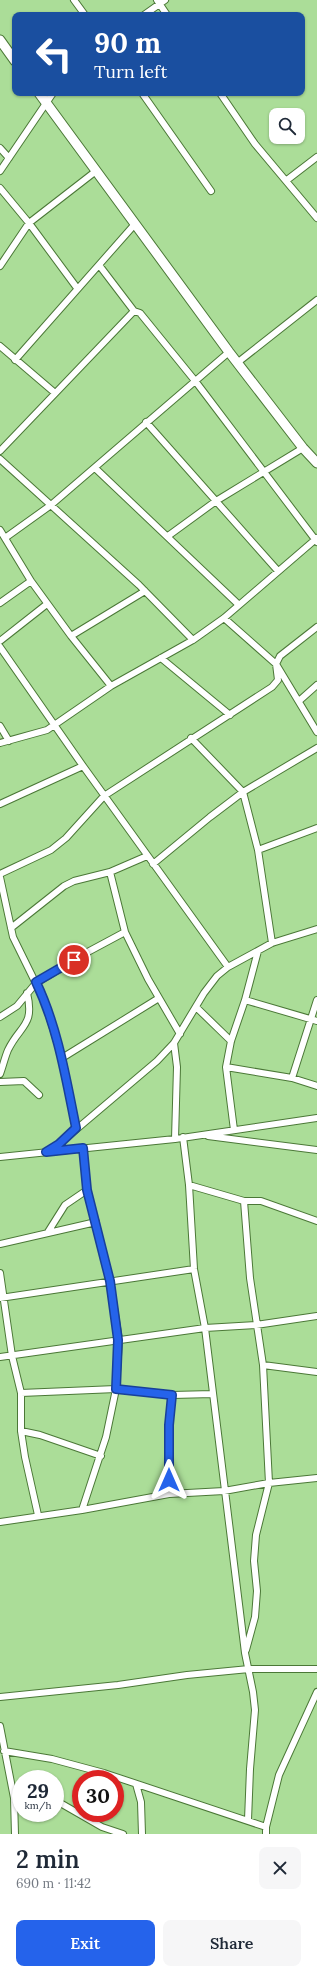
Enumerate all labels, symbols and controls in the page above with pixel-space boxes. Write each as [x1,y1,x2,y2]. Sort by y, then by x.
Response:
text: 90 m [94,25,161,61]
icon: left [28,28,80,80]
text: Turn left [94,60,167,83]
map controls [269,108,305,144]
button: search [269,108,305,144]
pin [57,943,91,977]
icon: arrive [63,949,85,971]
position arrow [148,1459,190,1501]
speed limit sign: 30 [72,1770,124,1822]
text: 29 [27,1778,49,1803]
text: km/h [24,1799,52,1812]
text: 2 min [16,1844,80,1875]
button: close [259,1847,301,1889]
text: 690 m · 11:42 [16,1875,91,1892]
button: Exit [16,1920,155,1966]
button: Share [163,1920,301,1966]

